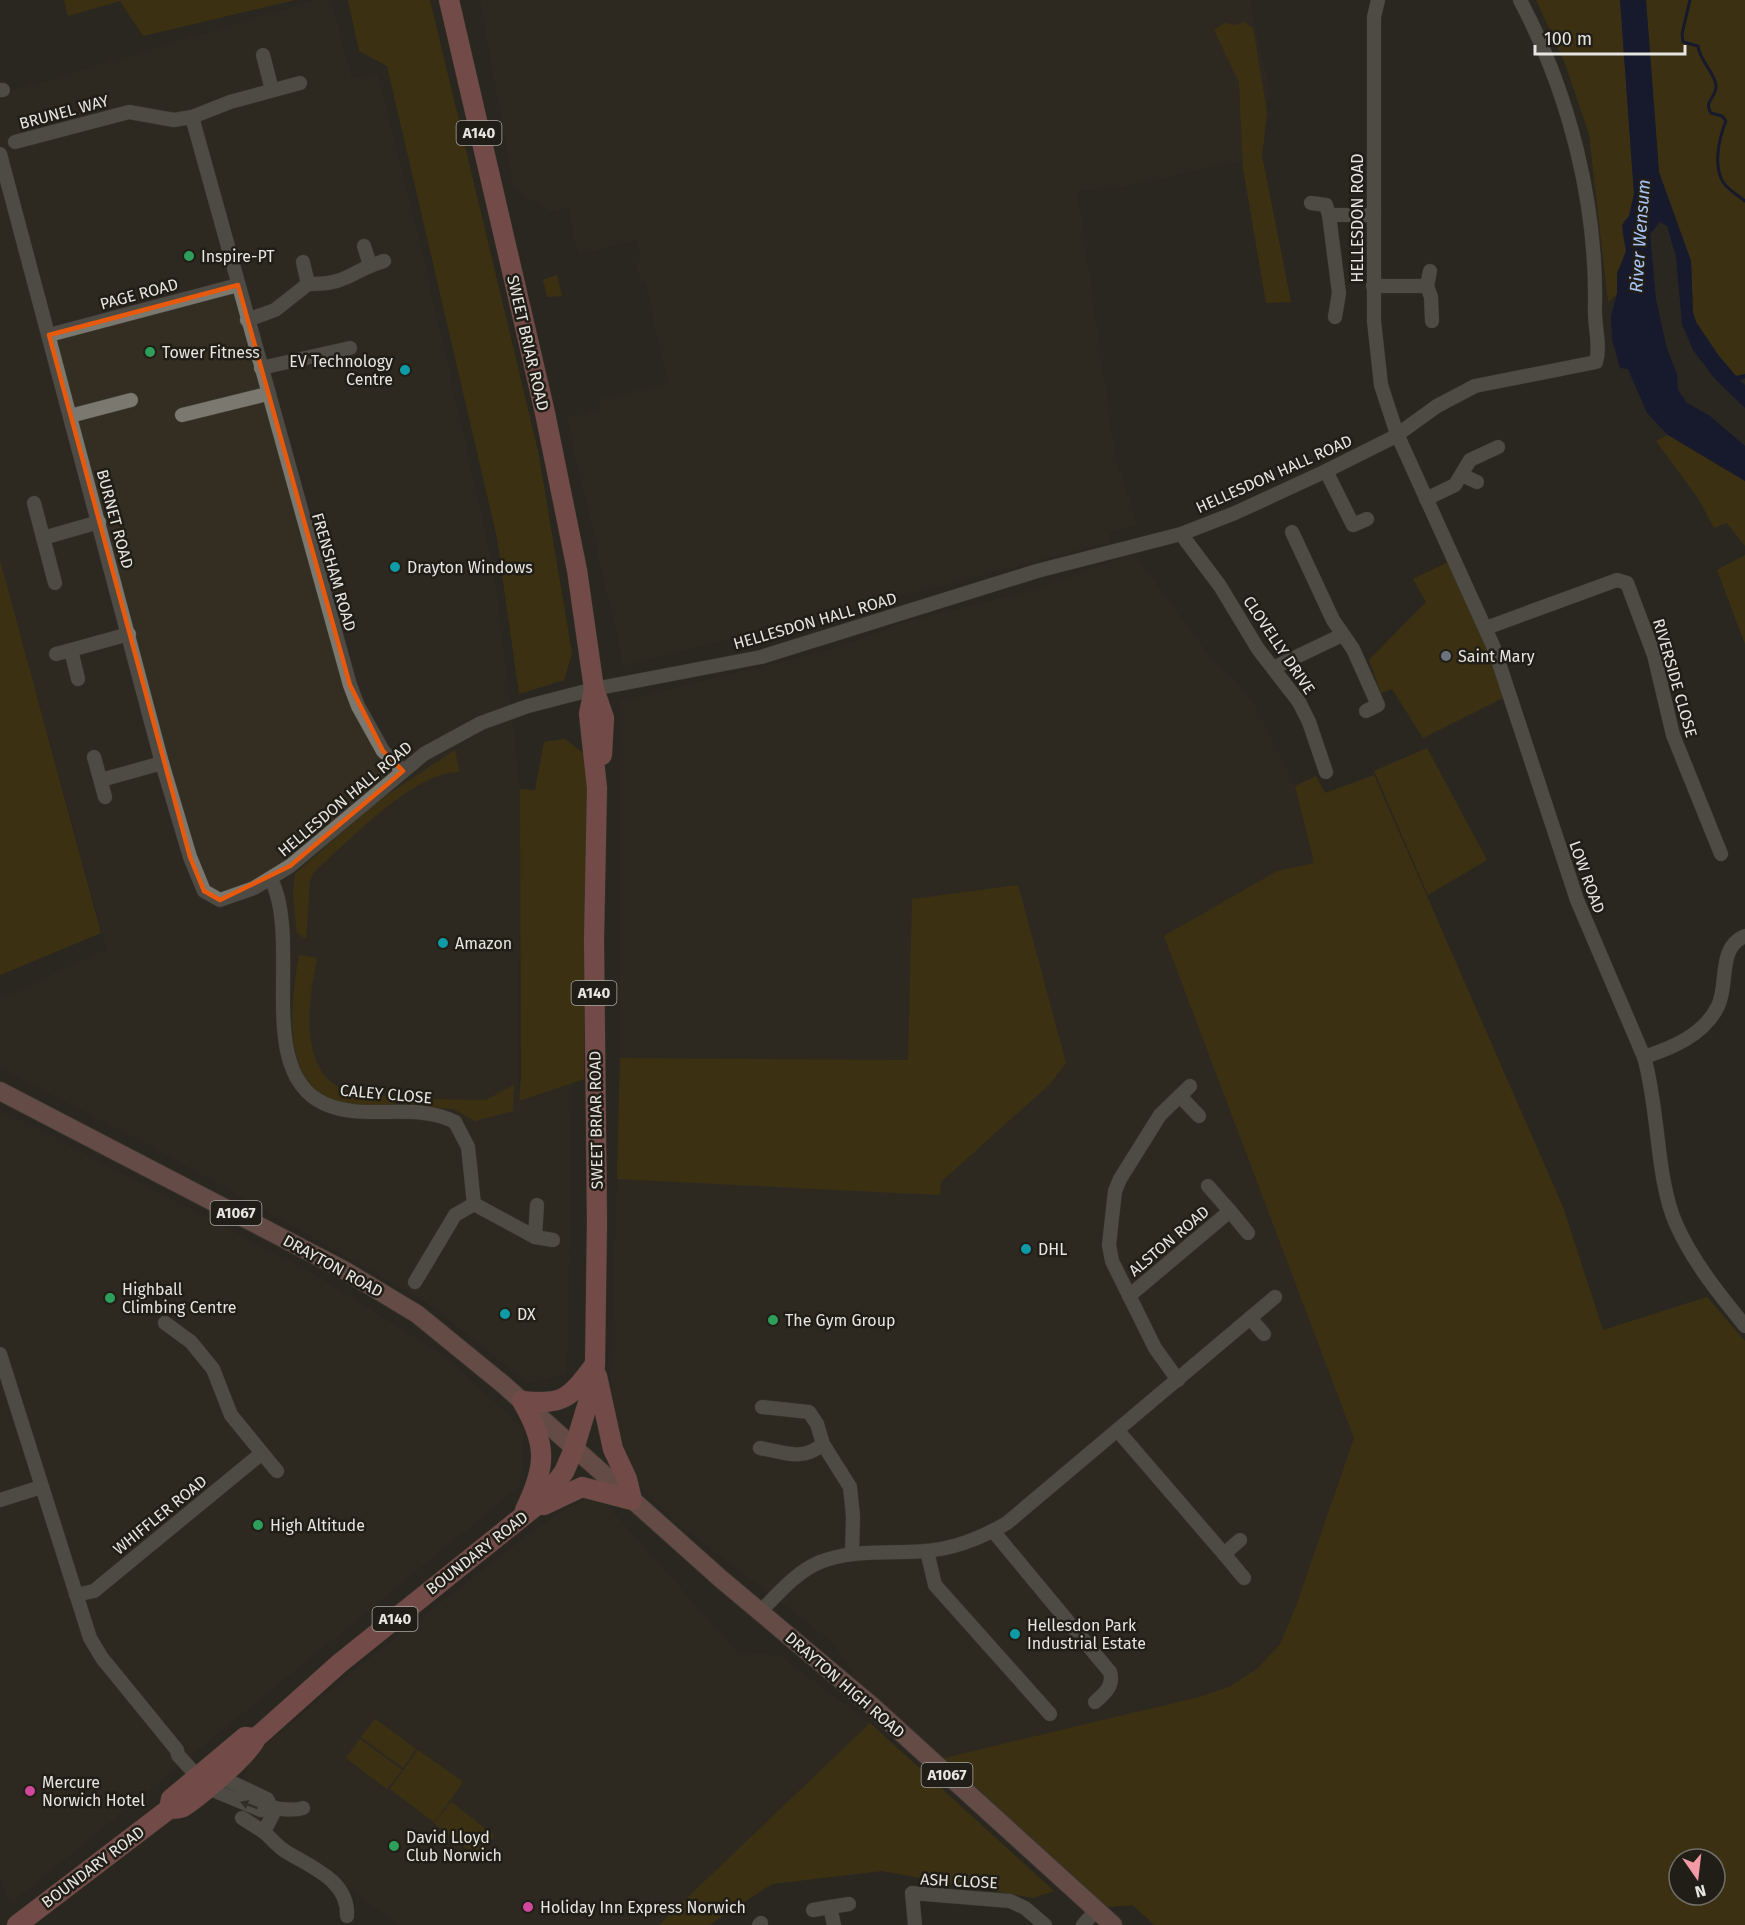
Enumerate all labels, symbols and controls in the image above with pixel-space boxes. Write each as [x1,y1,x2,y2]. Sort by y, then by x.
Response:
scale bar [1535,18,1685,56]
text: 100 m [1544,28,1592,50]
street label: BRUNEL WAY [17,91,111,133]
road number: A140 [456,121,502,145]
street label: HELLESDON ROAD [1348,154,1367,282]
water label: River Wensum [1625,179,1655,293]
place label: Inspire-PT [201,247,275,266]
marker: Inspire-PT [182,249,196,263]
street label: SWEET BRIAR ROAD [503,273,553,413]
street label: PAGE ROAD [98,274,180,314]
place label: Tower Fitness [162,343,260,362]
marker: Tower Fitness [143,345,157,359]
place label: EV Technology Centre [289,352,393,389]
marker: EV Technology Centre [398,363,412,377]
street label: HELLESDON HALL ROAD [1193,431,1355,517]
street label: BURNET ROAD [93,467,137,571]
street label: FRENSHAM ROAD [308,511,360,633]
place label: Drayton Windows [407,558,533,577]
marker: Drayton Windows [388,560,402,574]
street label: HELLESDON HALL ROAD [731,589,899,653]
street label: CLOVELLY DRIVE [1239,592,1319,698]
street label: RIVERSIDE CLOSE [1649,616,1701,740]
place label: Saint Mary [1458,647,1535,666]
marker: Saint Mary [1439,649,1453,663]
street label: HELLESDON HALL ROAD [274,737,416,861]
street label: LOW ROAD [1565,838,1609,916]
place label: Amazon [455,934,512,953]
marker: Amazon [436,936,450,950]
road number: A140 [572,981,616,1005]
street label: SWEET BRIAR ROAD [585,1051,607,1189]
street label: CALEY CLOSE [339,1081,433,1107]
road number: A1067 [210,1201,262,1225]
street label: ALSTON ROAD [1125,1202,1213,1280]
street label: DRAYTON ROAD [280,1231,386,1301]
place label: DHL [1038,1240,1067,1259]
marker: DHL [1019,1242,1033,1256]
place label: Highball Climbing Centre [122,1280,237,1317]
marker: Highball Climbing Centre [103,1291,117,1305]
place label: DX [517,1305,536,1324]
marker: DX [498,1307,512,1321]
place label: The Gym Group [785,1311,895,1330]
marker: The Gym Group [766,1313,780,1327]
street label: WHIFFLER ROAD [109,1471,211,1559]
street label: BOUNDARY ROAD [422,1507,532,1599]
place label: High Altitude [270,1516,365,1535]
marker: High Altitude [251,1518,265,1532]
road number: A140 [372,1607,418,1631]
place label: Hellesdon Park Industrial Estate [1027,1616,1146,1653]
marker: Hellesdon Park Industrial Estate [1008,1627,1022,1641]
street label: DRAYTON HIGH ROAD [781,1628,909,1742]
road number: A1067 [922,1763,972,1787]
place label: Mercure Norwich Hotel [42,1773,145,1810]
marker: Mercure Norwich Hotel [23,1784,37,1798]
one-way arrow [240,1800,258,1810]
street label: BOUNDARY ROAD [38,1822,148,1912]
place label: David Lloyd Club Norwich [406,1828,502,1865]
marker: David Lloyd Club Norwich [387,1839,401,1853]
north arrow [1667,1847,1727,1907]
street label: ASH CLOSE [920,1869,998,1893]
text: N [1693,1881,1708,1902]
place label: Holiday Inn Express Norwich [540,1898,746,1917]
marker: Holiday Inn Express Norwich [521,1900,535,1914]

